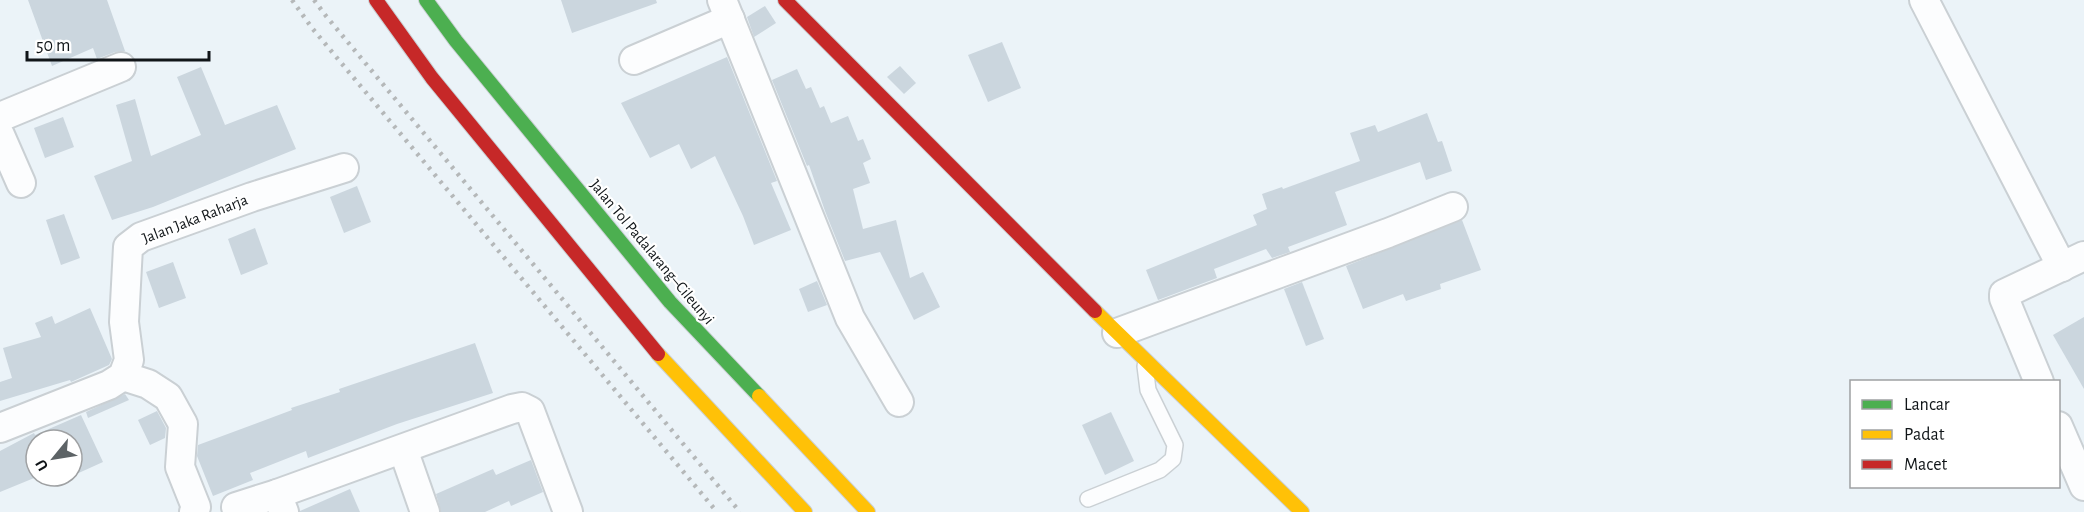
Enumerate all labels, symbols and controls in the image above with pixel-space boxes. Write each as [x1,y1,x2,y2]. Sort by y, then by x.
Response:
scale bar [27,24,208,62]
text: 50 m [36,37,70,55]
street label: Jalan Tol Padalarang–Cileunyi [586,177,717,328]
street label: Jalan Jaka Raharja [140,192,250,247]
legend [1850,380,2060,488]
text: Lancar [1904,396,1950,414]
text: Padat [1904,426,1945,444]
north arrow [24,428,84,488]
text: Macet [1904,456,1948,474]
text: U [32,457,51,473]

